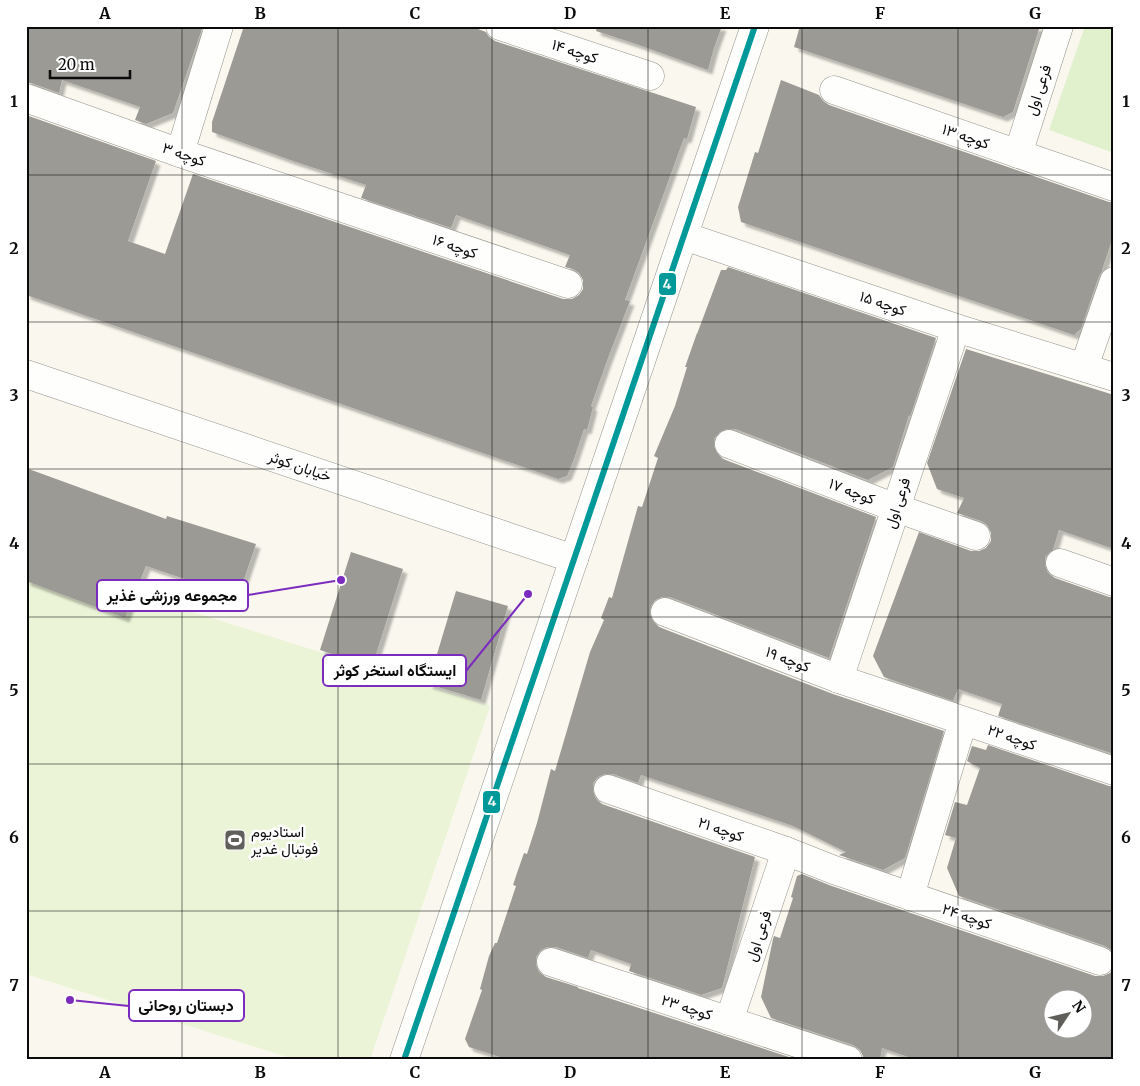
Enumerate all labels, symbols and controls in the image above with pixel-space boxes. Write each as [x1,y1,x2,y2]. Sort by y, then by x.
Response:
text: A [98,3,111,23]
text: B [254,3,266,23]
text: C [410,3,420,23]
text: D [564,3,576,23]
text: E [720,3,731,23]
text: F [875,3,885,23]
text: G [1029,3,1041,23]
street label: کوچه ۱۴ [549,35,601,68]
scale bar [50,48,130,80]
text: 20 m [58,55,95,74]
street label: فرعی اول [1021,62,1056,118]
text: 1 [10,91,18,111]
text: 1 [1122,91,1130,111]
street label: کوچه ۱۳ [939,119,993,154]
street label: کوچه ۳ [159,138,208,171]
street label: کوچه ۱۶ [430,229,480,264]
text: 2 [9,238,19,258]
text: 2 [1121,238,1131,258]
line badge: 4 [658,272,677,296]
text: 4 [663,275,672,293]
street label: کوچه ۱۵ [857,286,909,321]
text: 3 [9,385,19,405]
text: 3 [1121,385,1131,405]
street label: خیابان کوثر [265,446,334,486]
street label: کوچه ۱۷ [826,474,878,510]
street label: فرعی اول [880,475,915,531]
text: 4 [9,533,19,553]
text: 4 [1121,533,1131,553]
callout: مجموعه ورزشی غذیر [97,580,248,611]
text: مجموعه ورزشی غذیر [106,585,238,606]
street label: کوچه ۱۹ [763,642,813,677]
callout: ایستگاه استخر کوثر [323,655,466,686]
text: ایستگاه استخر کوثر [333,660,456,681]
text: 5 [9,680,19,700]
text: 5 [1121,680,1131,700]
street label: کوچه ۲۲ [985,720,1039,755]
line badge: 4 [482,790,501,814]
text: 4 [488,792,497,810]
street label: کوچه ۲۱ [695,812,747,847]
place label: استادیوم فوتبال غدیر [250,822,318,858]
text: 6 [9,827,19,847]
text: 6 [1121,827,1131,847]
sports icon: استادیوم فوتبال غدیر [223,828,247,852]
street label: کوچه ۲۴ [939,899,995,934]
street label: فرعی اول [741,908,776,964]
text: 7 [9,975,19,995]
text: 7 [1121,975,1131,995]
north arrow [1042,988,1092,1038]
callout: دبستان روحانی [129,990,244,1021]
street label: کوچه ۲۳ [659,990,715,1025]
text: دبستان روحانی [138,995,234,1016]
text: N [1068,997,1089,1016]
text: A [98,1062,111,1082]
text: B [254,1062,266,1082]
text: C [410,1062,420,1082]
text: D [564,1062,576,1082]
text: E [720,1062,731,1082]
text: F [875,1062,885,1082]
text: G [1029,1062,1041,1082]

